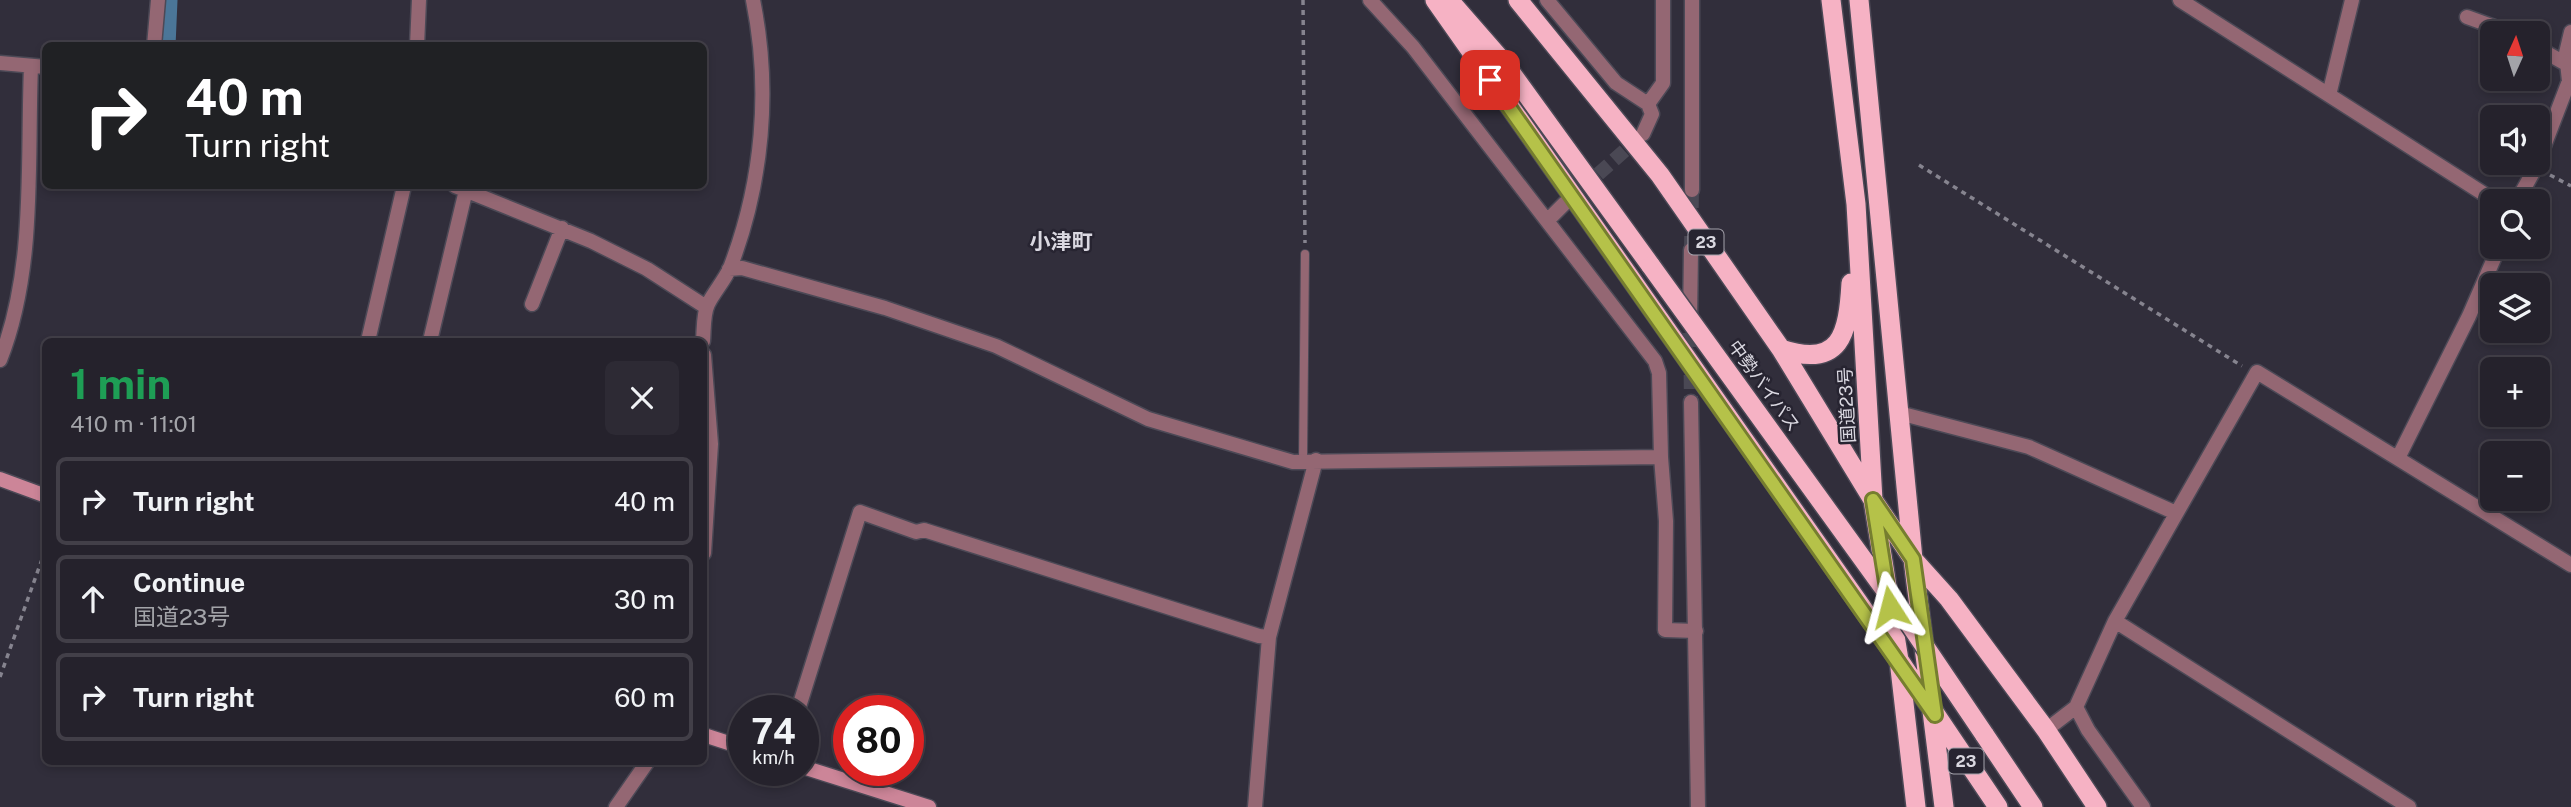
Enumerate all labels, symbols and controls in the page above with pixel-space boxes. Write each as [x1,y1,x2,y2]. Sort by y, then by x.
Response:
north arrow [2480,21,2550,91]
map controls [2480,21,2550,511]
pin [1460,50,1520,110]
icon: arrive [1471,61,1509,99]
text: 40 m [185,68,304,126]
icon: right [70,70,161,161]
button: sound [2480,105,2550,175]
text: Turn right [185,127,330,164]
button: search [2480,189,2550,259]
district label: 小津町 [1030,229,1093,254]
road number: 23 [1688,230,1724,254]
button: layers [2480,273,2550,343]
street label: 中勢バイパス [1724,336,1805,435]
button: + [2480,357,2550,427]
text: 1 min [70,359,171,408]
button: close [605,361,679,435]
street label: 国道23号 [1834,366,1859,444]
text: 410 m · 11:01 [70,410,197,437]
button: − [2480,441,2550,511]
icon: right [74,482,112,520]
text: Turn right [133,486,255,517]
text: 40 m [614,486,675,517]
text: Continue [133,567,245,598]
position arrow [1853,570,1927,644]
icon: ahead [74,580,112,618]
text: 30 m [614,584,675,615]
text: 国道23号 [133,603,230,630]
icon: right [74,678,112,716]
text: Turn right [133,682,255,713]
text: 60 m [614,682,675,713]
speed limit sign: 80 [833,695,924,786]
text: 74 [751,711,796,752]
text: km/h [752,747,795,768]
road number: 23 [1948,748,1983,774]

